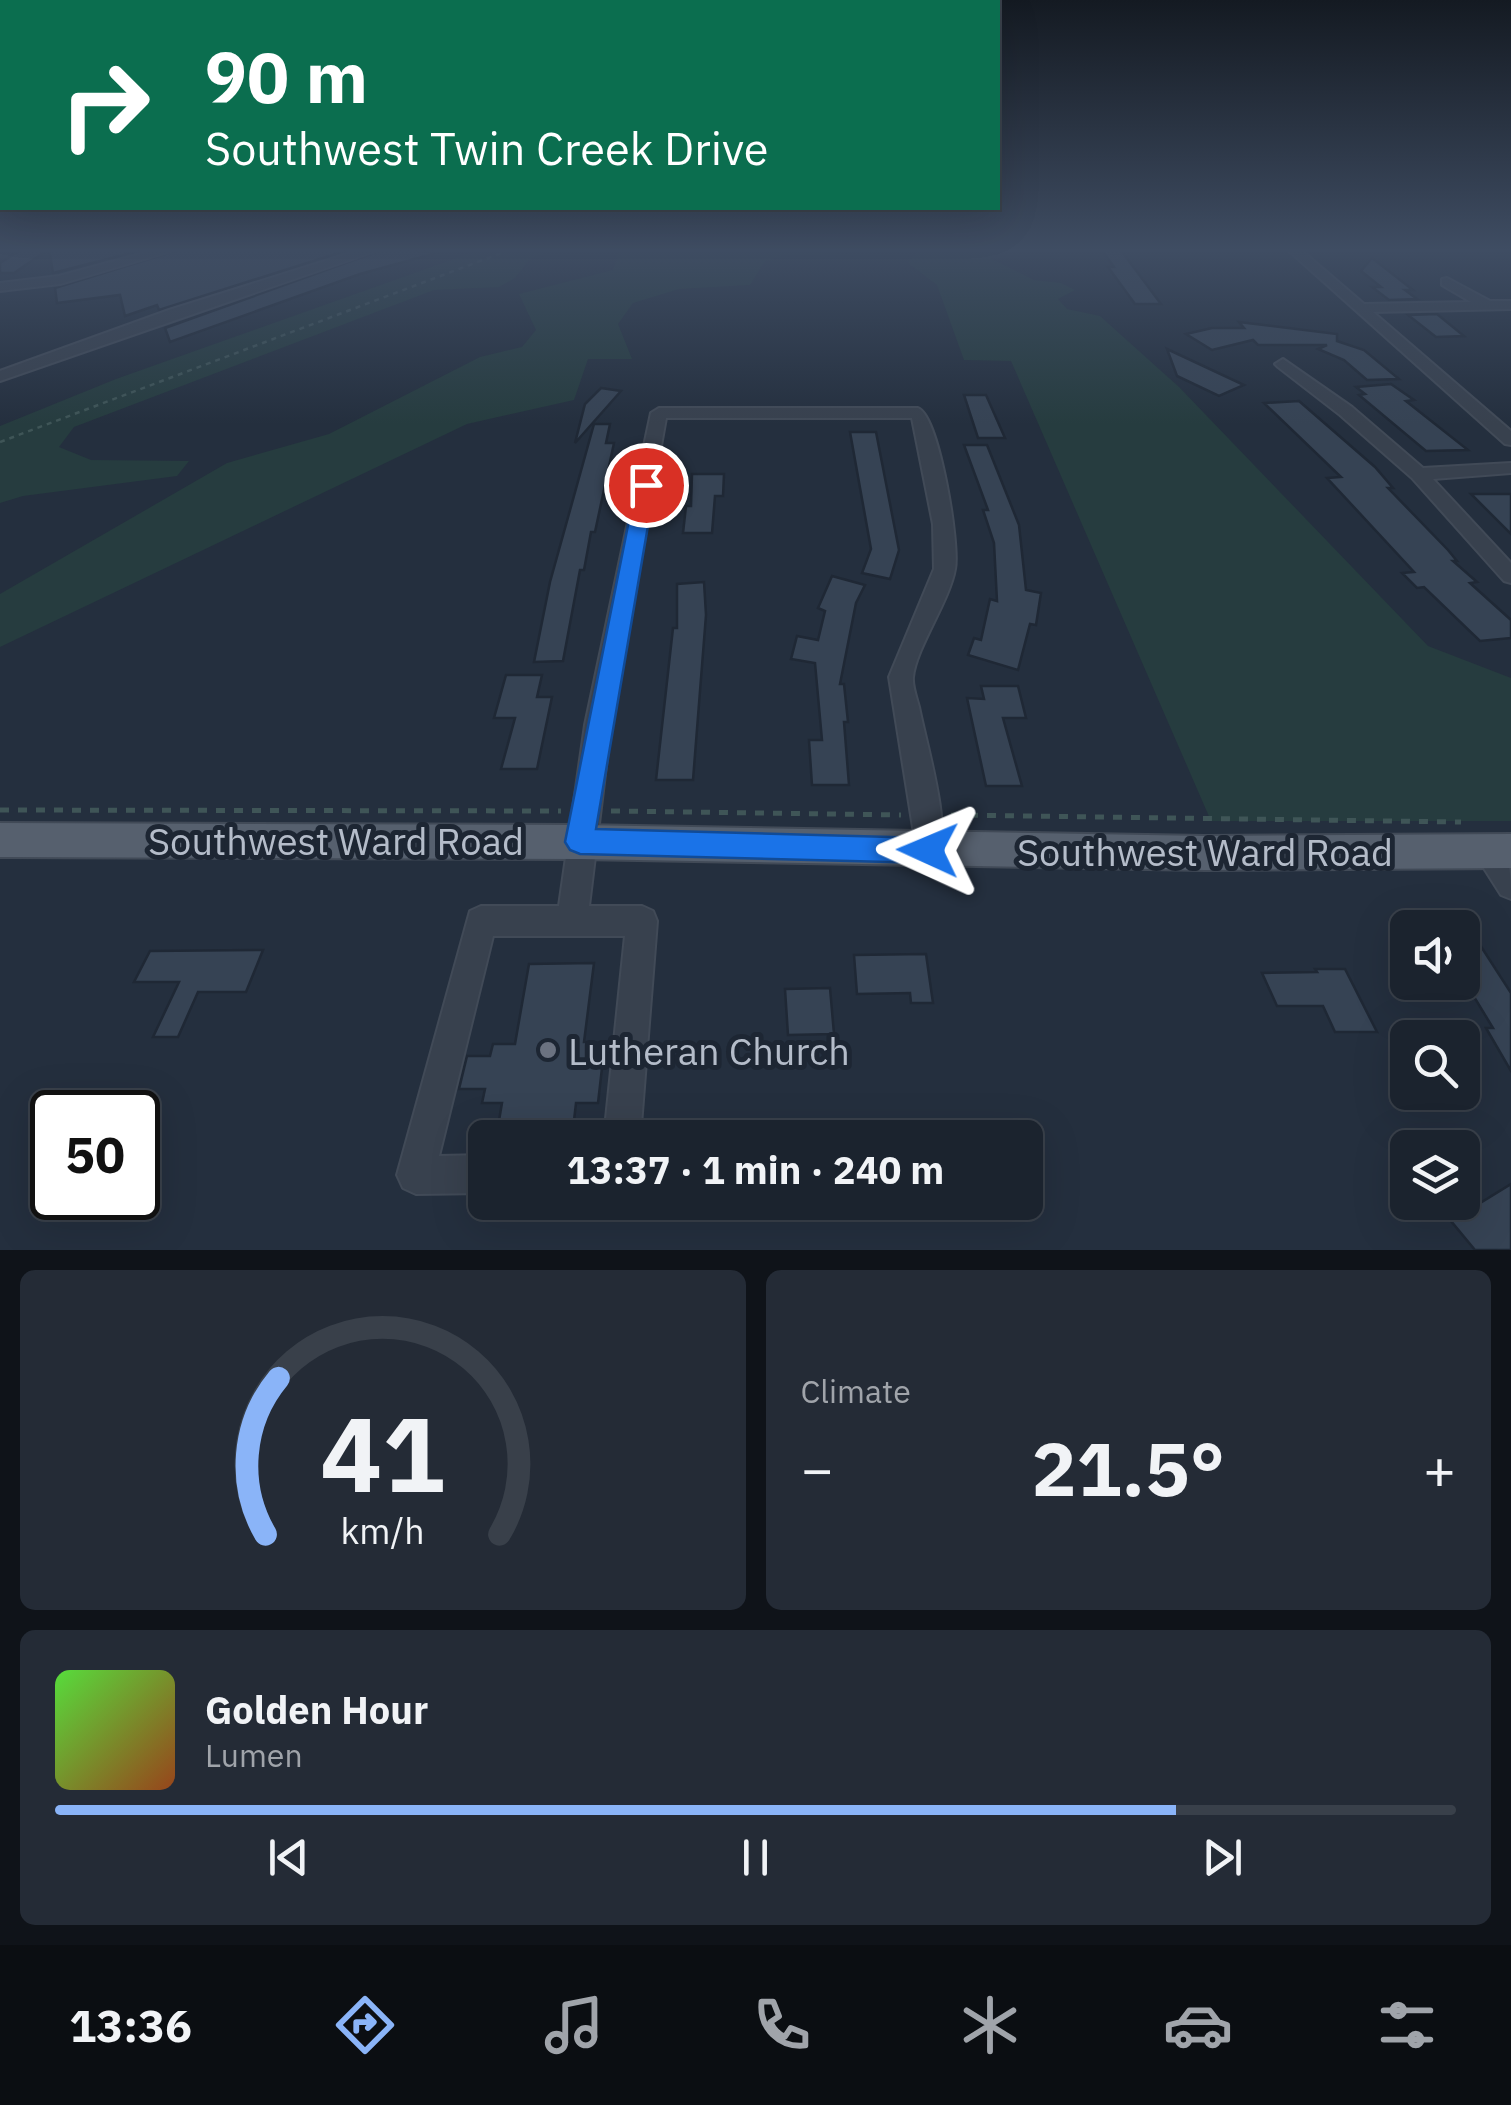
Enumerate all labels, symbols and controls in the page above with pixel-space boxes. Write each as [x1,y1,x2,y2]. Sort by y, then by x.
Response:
text: 90 m [205,31,368,122]
icon: right [40,40,170,170]
text: Southwest Twin Creek Drive [205,119,768,177]
pin [604,443,689,528]
icon: arrive [619,458,674,513]
position arrow [876,798,980,902]
street label: Southwest Ward Road [148,816,524,865]
street label: Southwest Ward Road [1017,827,1393,876]
map controls [1390,910,1480,1220]
button: sound [1390,910,1480,1000]
button: search [1390,1020,1480,1110]
place label: Lutheran Church [568,1026,850,1075]
marker: Lutheran Church [537,1039,559,1061]
speed limit sign: 50 [30,1090,160,1220]
button: layers [1390,1130,1480,1220]
text: 13:37 · 1 min · 240 m [567,1145,944,1194]
text: Climate [801,1370,911,1412]
text: 41 [320,1385,445,1521]
text: 21.5° [1031,1419,1225,1517]
text: − [801,1433,834,1504]
text: + [1423,1433,1456,1504]
text: km/h [341,1507,425,1554]
text: Golden Hour [205,1685,428,1734]
text: Lumen [205,1734,303,1776]
icon: previous [261,1830,316,1885]
icon: pause [728,1830,783,1885]
icon: next [1195,1830,1250,1885]
icon: directions [330,1990,400,2060]
icon: music [539,1990,609,2060]
icon: phone [747,1990,817,2060]
icon: climate [955,1990,1025,2060]
icon: car [1163,1990,1233,2060]
icon: filters [1372,1990,1442,2060]
text: 13:36 [69,1996,192,2054]

